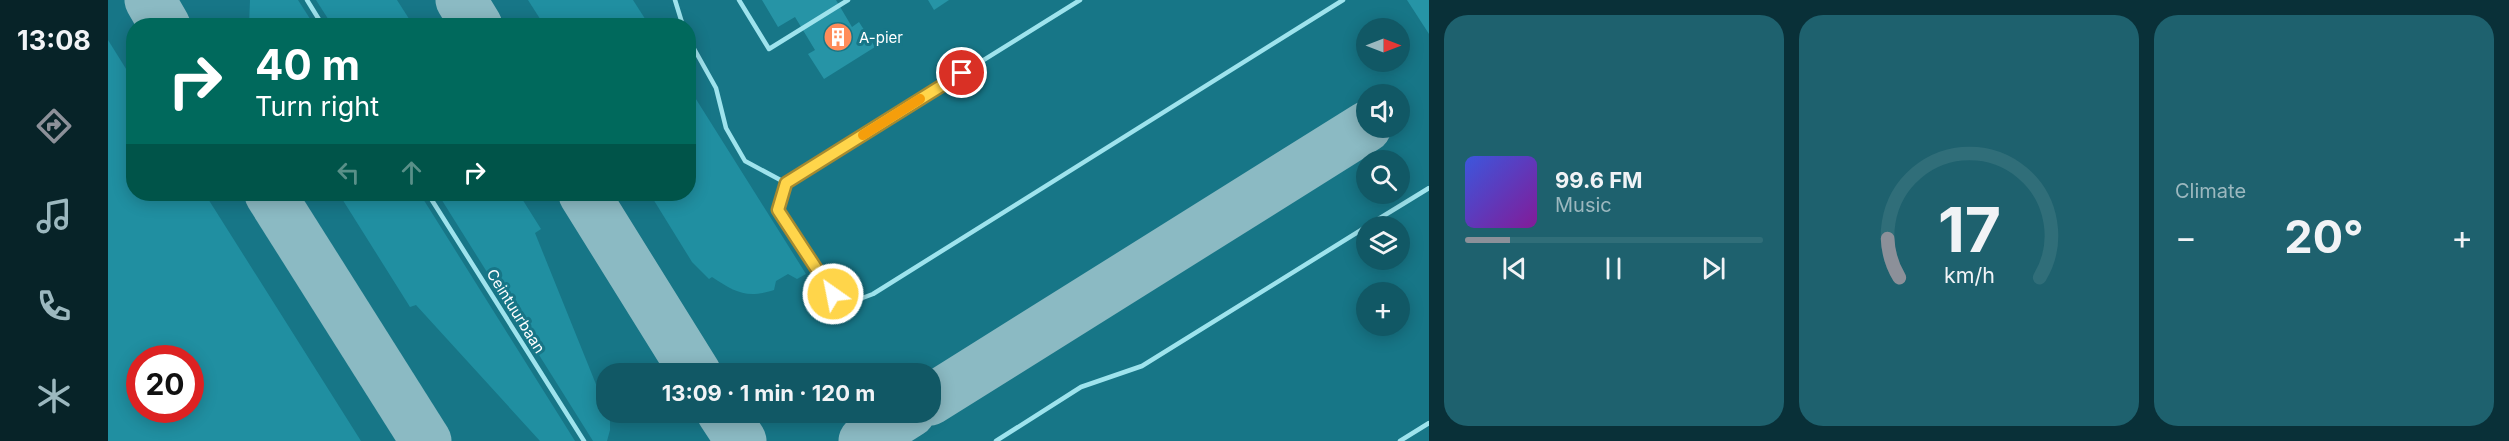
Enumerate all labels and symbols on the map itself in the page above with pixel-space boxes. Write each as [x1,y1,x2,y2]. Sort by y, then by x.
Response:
north arrow [1356,18,1410,72]
building icon: A-pier [822,21,854,53]
place label: A-pier [859,28,903,47]
pin [936,47,987,98]
position arrow [801,262,865,326]
street label: Ceintuurbaan [483,265,549,357]
speed limit sign: 20 [126,345,204,423]

